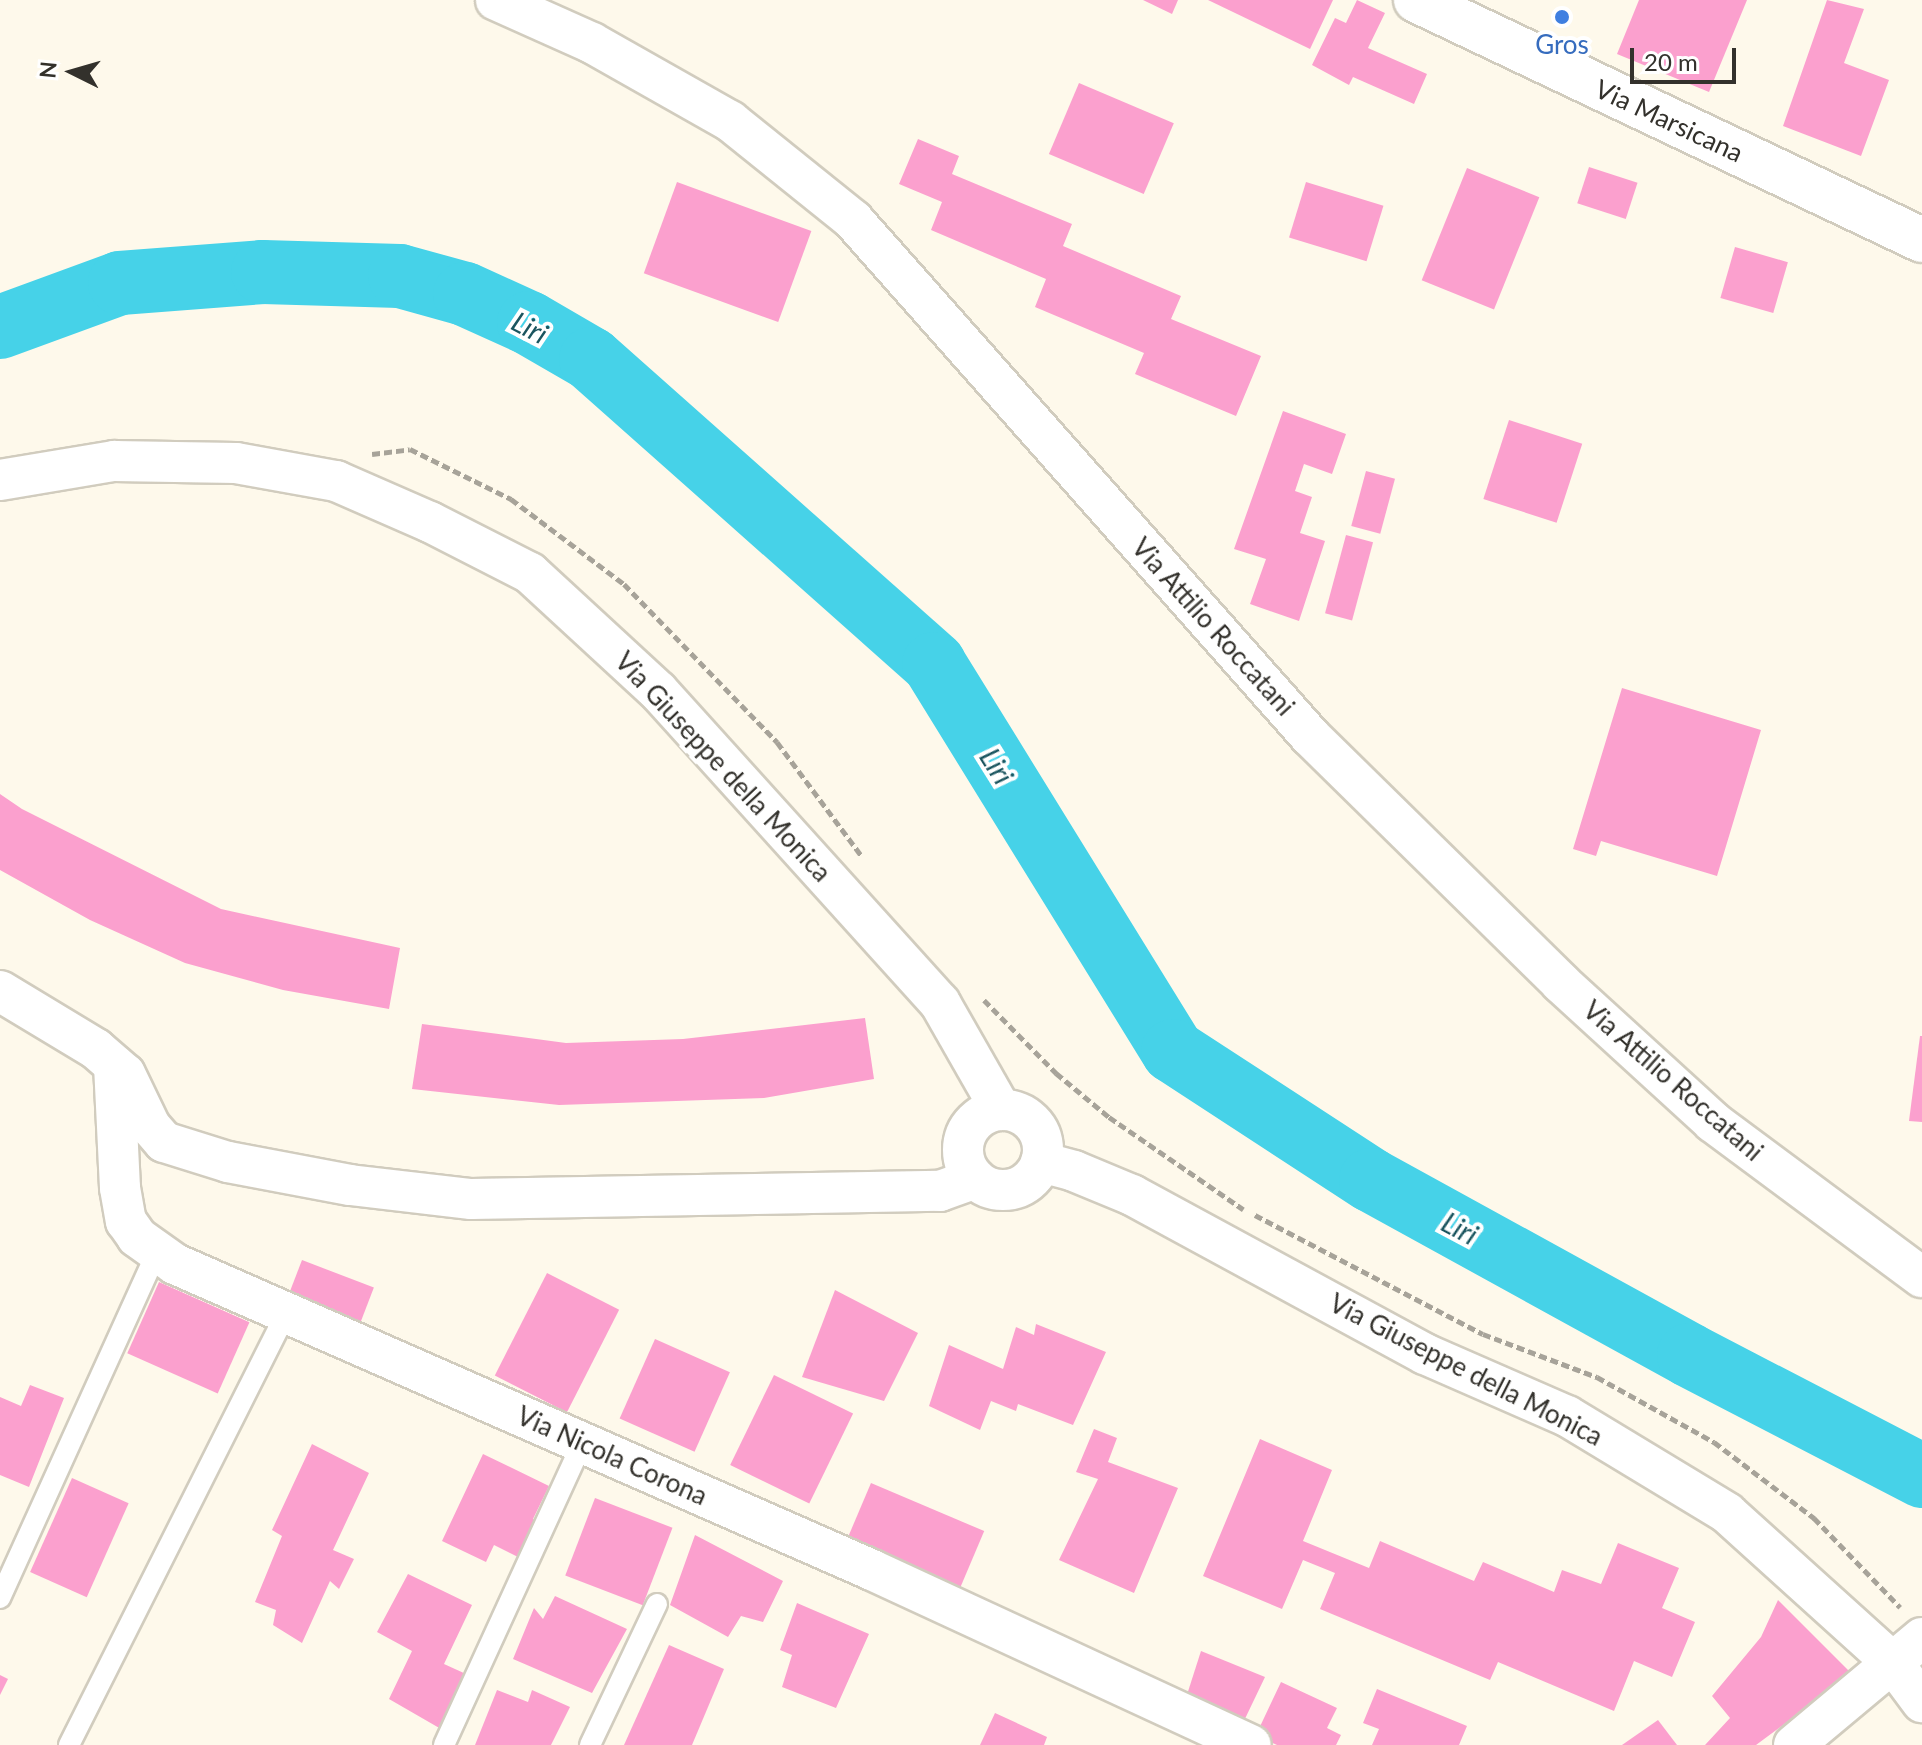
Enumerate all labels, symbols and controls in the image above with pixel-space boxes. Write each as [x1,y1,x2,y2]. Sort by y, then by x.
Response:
marker: Gros [1553,8,1571,26]
place label: Gros [1535,29,1589,61]
north arrow [32,32,112,112]
scale bar [1634,32,1740,82]
text: 20 m [1644,47,1698,76]
text: N [33,60,62,79]
street label: Via Marsicana [1590,73,1748,169]
water label: Liri [506,304,554,350]
street label: Via Attilio Roccatani [1125,532,1301,722]
street label: Via Giuseppe della Monica [609,646,837,888]
water label: Liri [973,742,1021,790]
street label: Via Attilio Roccatani [1576,994,1770,1168]
water label: Liri [1436,1205,1484,1251]
street label: Via Giuseppe della Monica [1324,1287,1608,1453]
street label: Via Nicola Corona [512,1400,712,1512]

